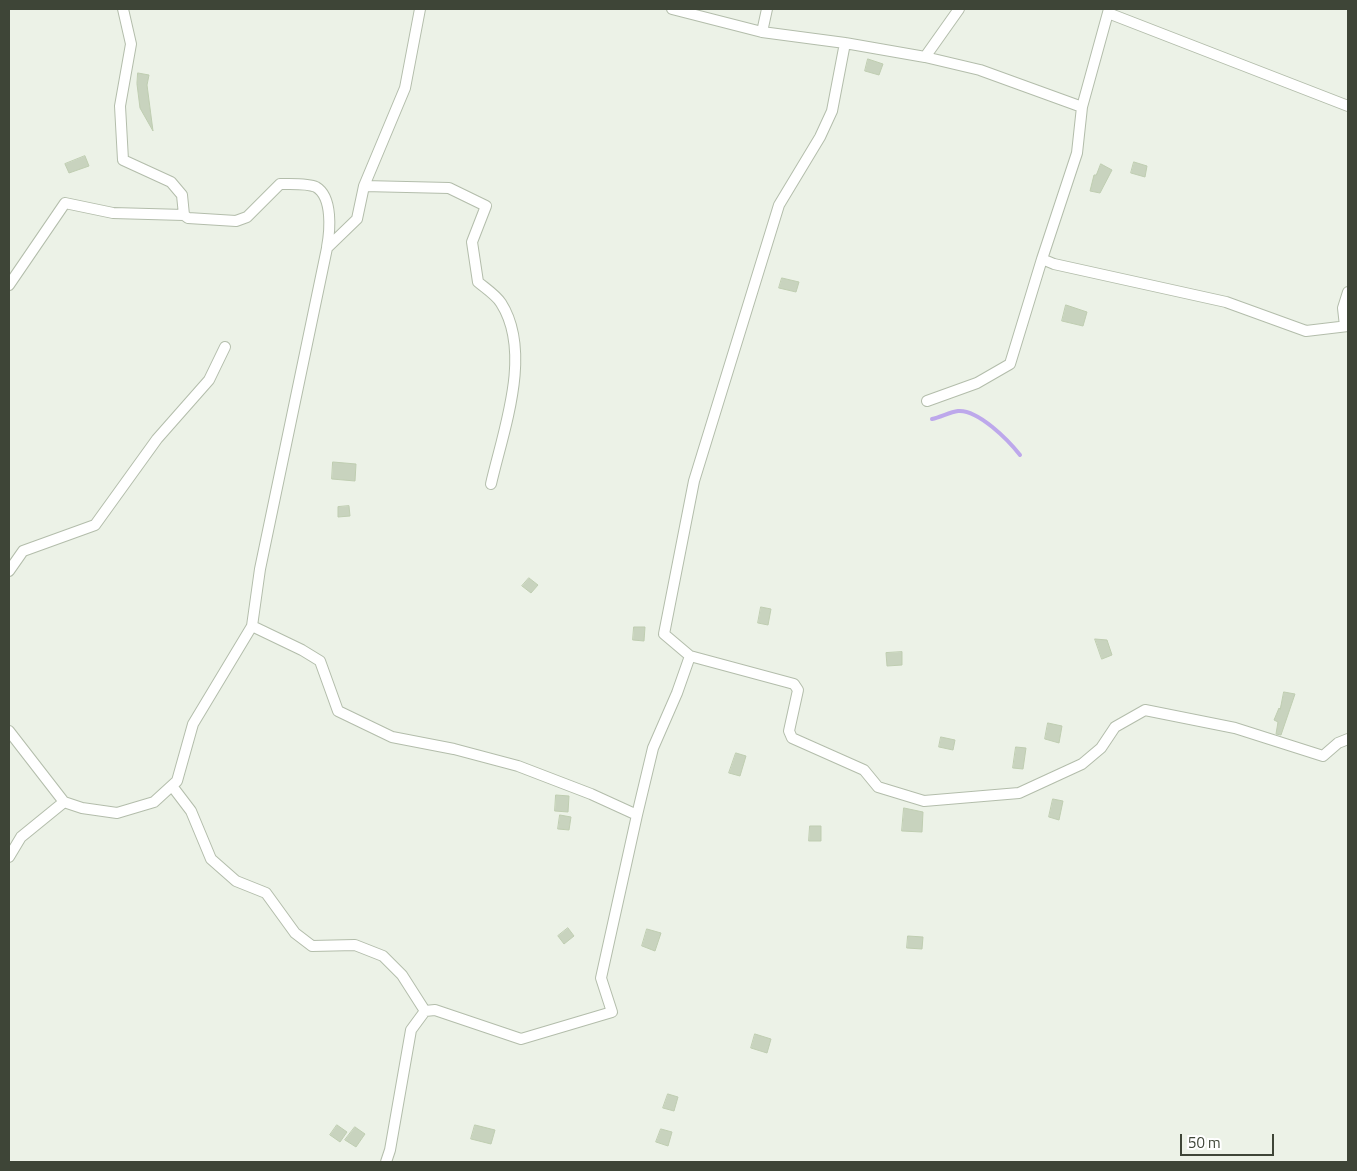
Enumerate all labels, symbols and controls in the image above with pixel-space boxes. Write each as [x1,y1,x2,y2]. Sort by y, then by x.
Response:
scale bar [1182,1124,1276,1156]
text: 50 m [1188,1131,1221,1154]

